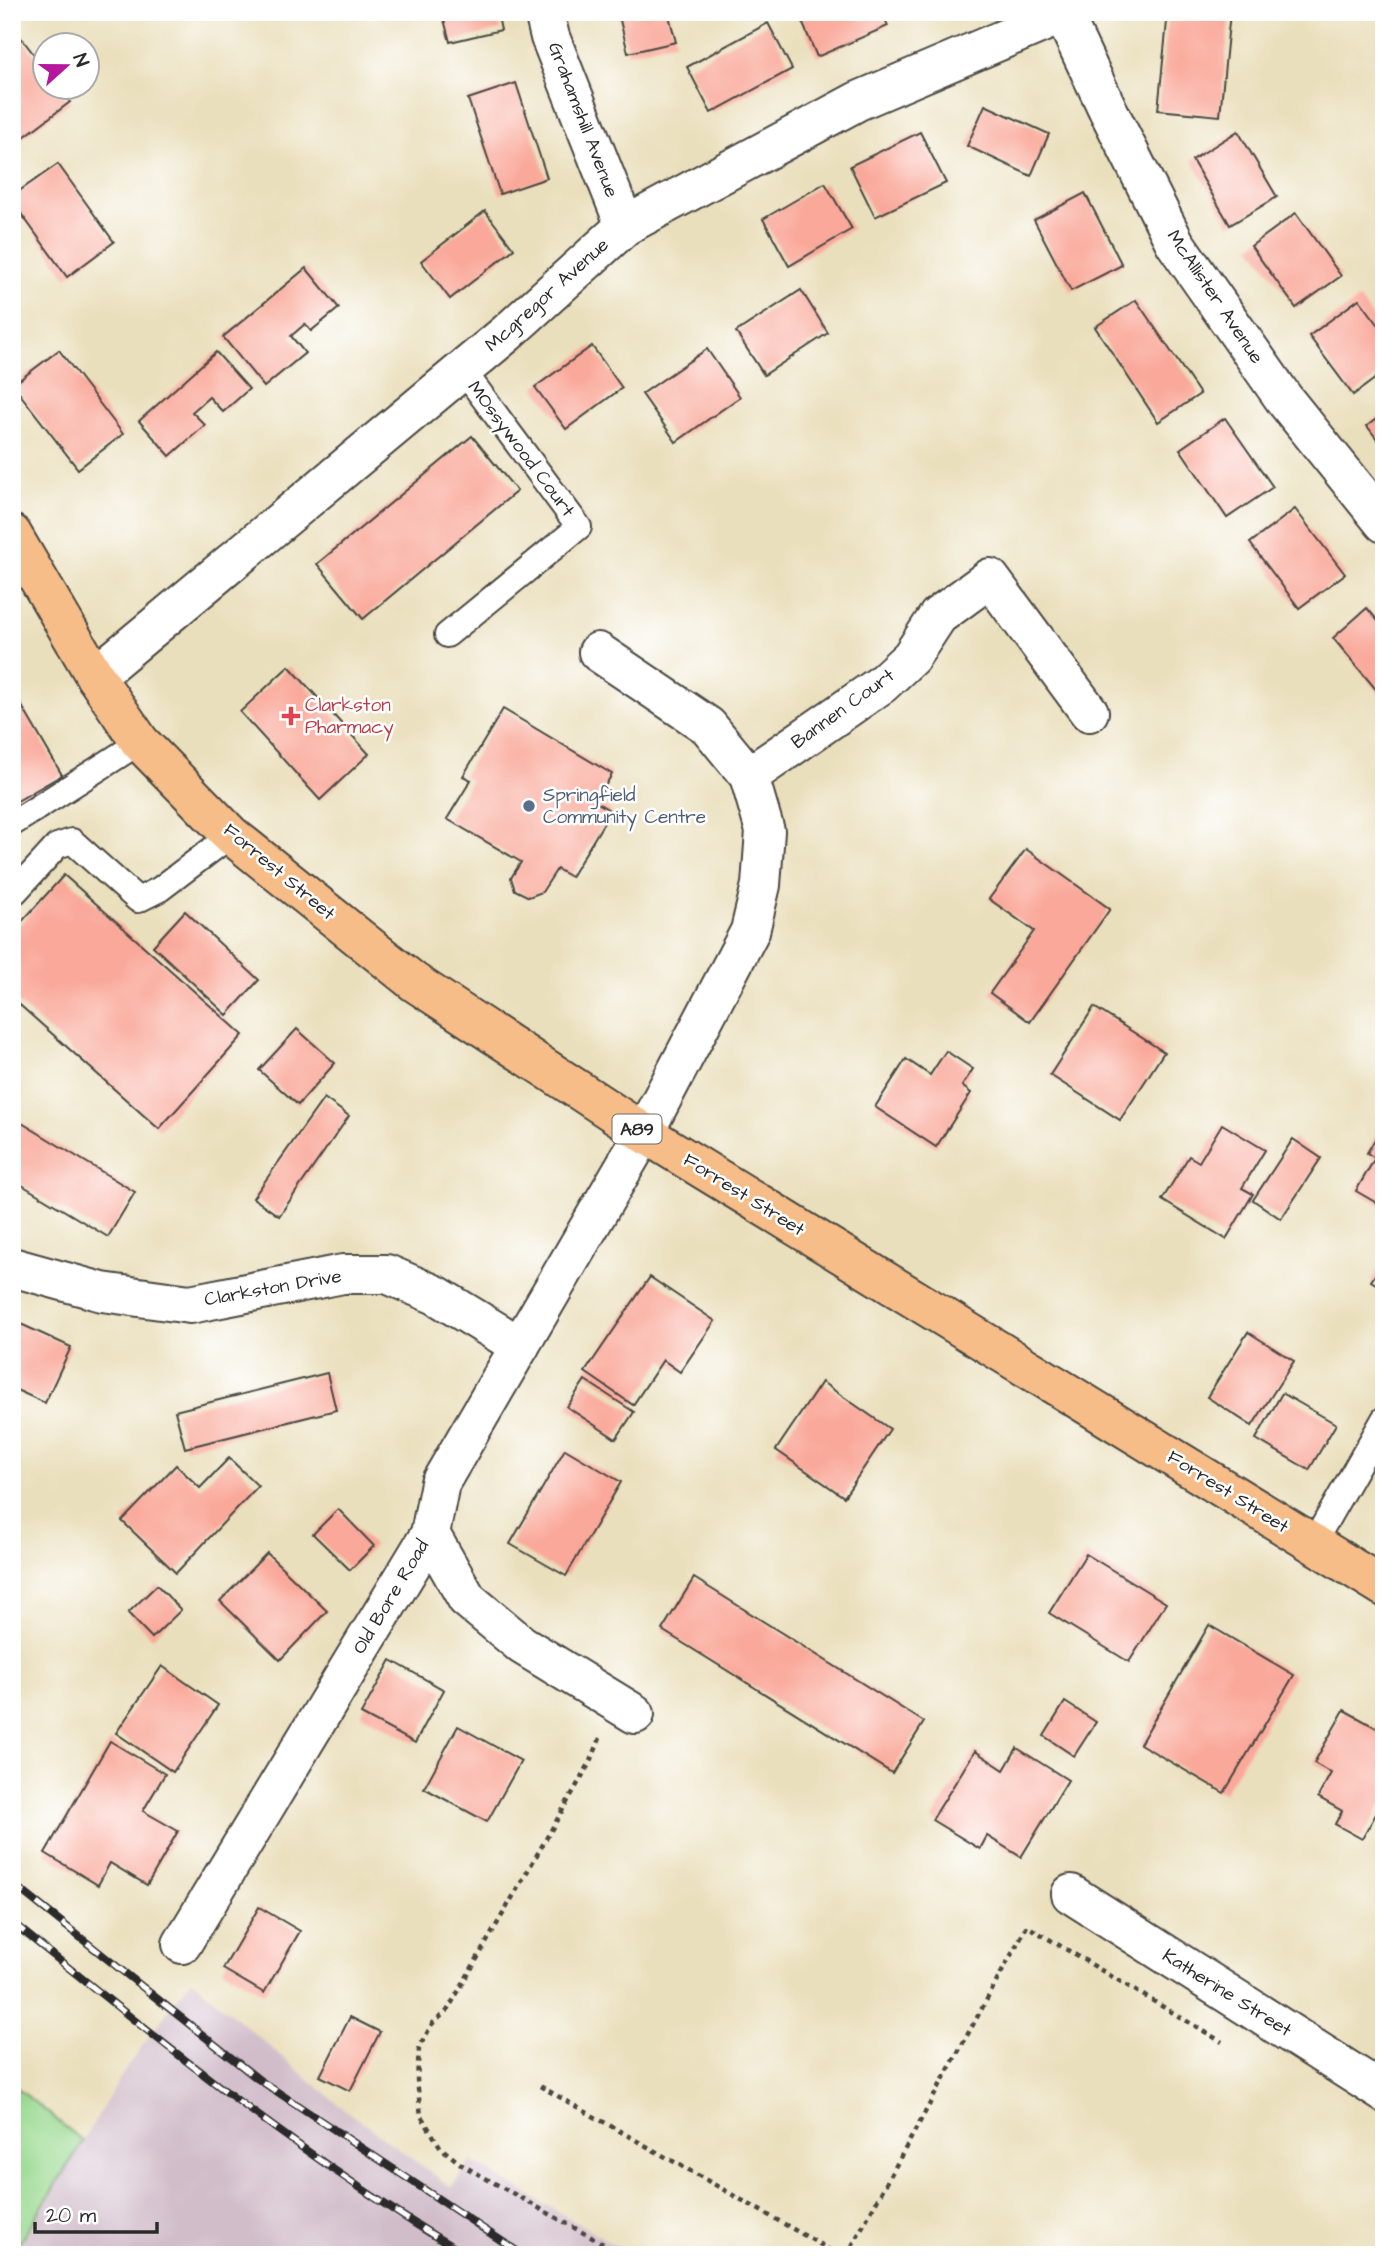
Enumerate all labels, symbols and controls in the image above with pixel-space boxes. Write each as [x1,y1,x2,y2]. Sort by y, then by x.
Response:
north arrow [32,32,102,102]
street label: Grahamshill Avenue [541,38,625,202]
text: N [66,50,95,71]
street label: McAllister Avenue [1160,225,1270,369]
street label: Mcgregor Avenue [479,232,616,359]
street label: MOssywood Court [460,375,581,523]
street label: Bannen Court [786,662,900,756]
place label: Clarkston Pharmacy [305,692,394,742]
marker: Clarkston Pharmacy [283,708,299,724]
place label: Springfield Community Centre [543,782,706,832]
marker: Springfield Community Centre [521,798,537,814]
street label: Forrest Street [217,817,341,927]
road number: A89 [612,1114,662,1144]
street label: Forrest Street [678,1147,810,1243]
street label: Clarkston Drive [202,1263,344,1313]
street label: Forrest Street [1162,1444,1294,1540]
street label: Old Bore Road [346,1534,436,1659]
street label: Katherine Street [1157,1942,1297,2044]
scale bar [35,2190,158,2234]
text: 20 m [46,2201,97,2230]

